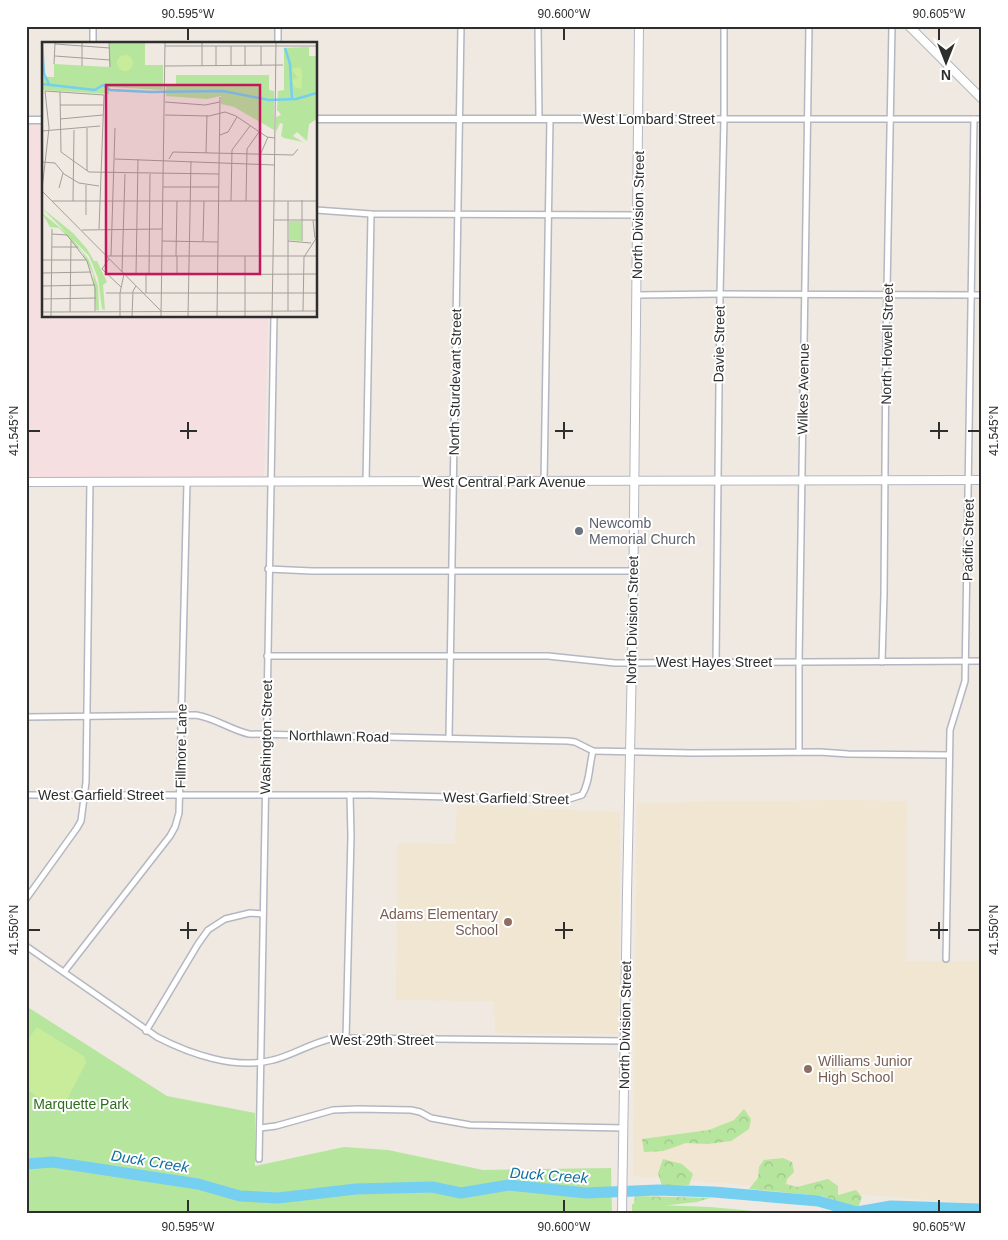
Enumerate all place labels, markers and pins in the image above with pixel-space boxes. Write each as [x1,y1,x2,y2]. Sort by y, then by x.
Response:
place label: Newcomb Memorial Church [589,515,696,547]
marker: Newcomb Memorial Church [573,525,585,537]
place label: Adams Elementary School [380,906,498,938]
marker: Adams Elementary School [502,916,514,928]
place label: Williams Junior High School [818,1053,912,1085]
marker: Williams Junior High School [802,1063,814,1075]

